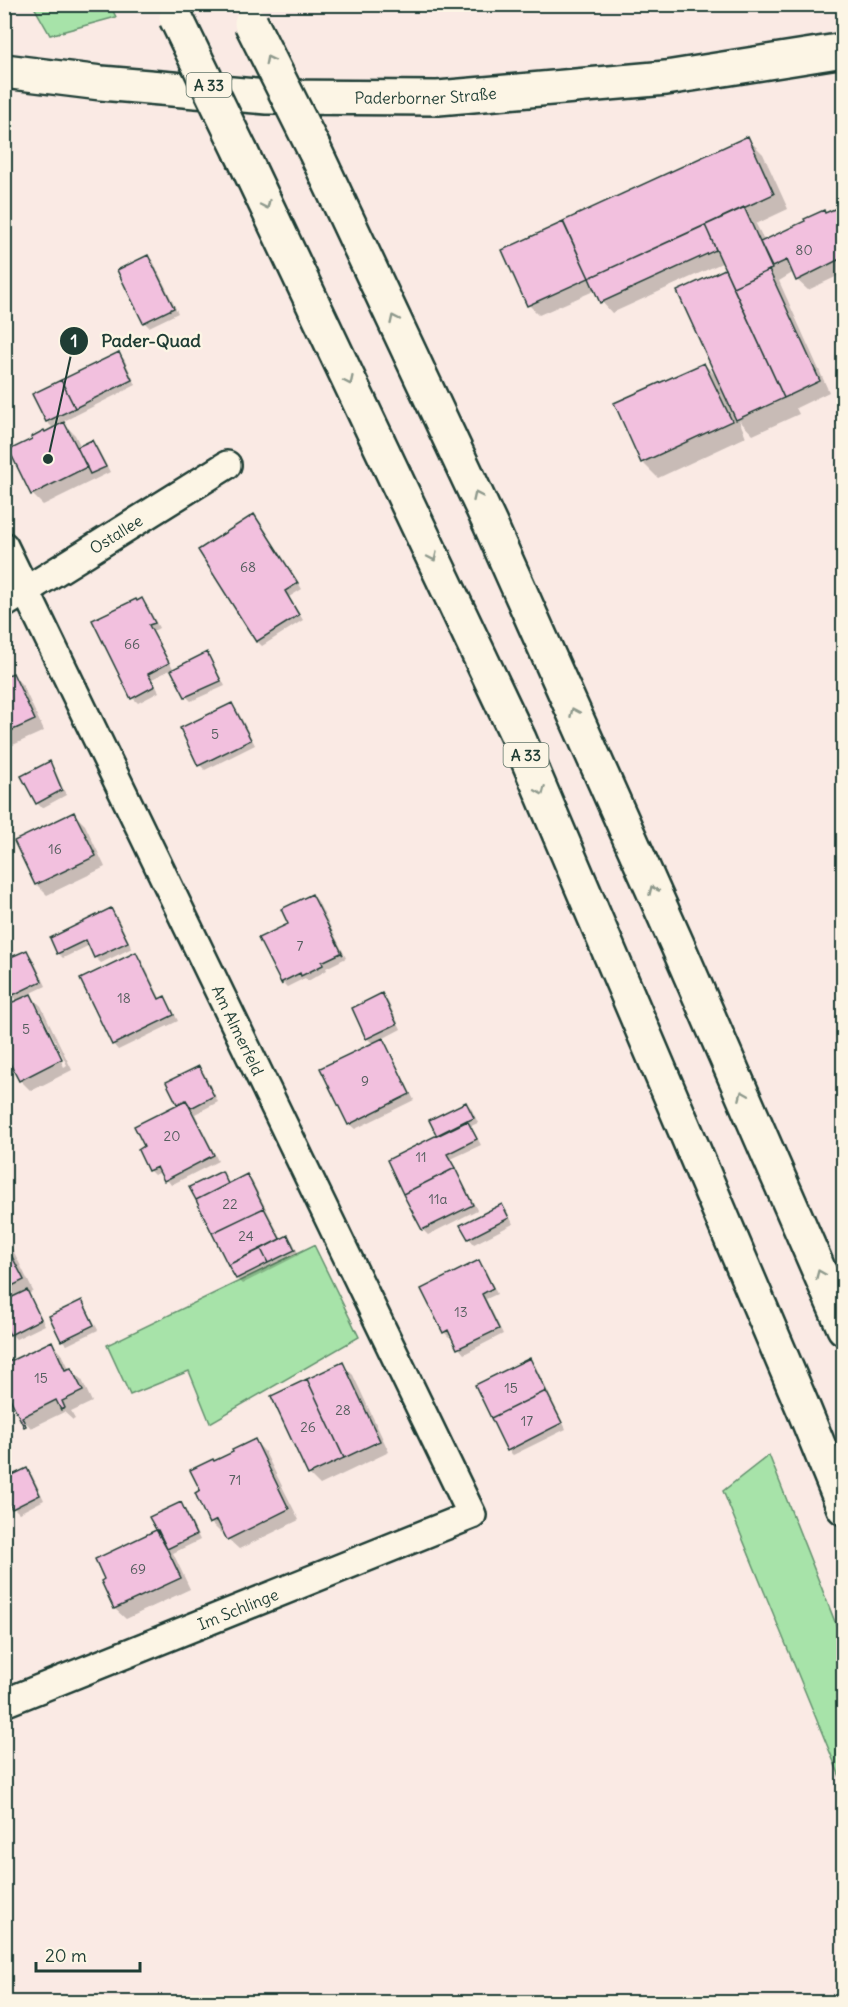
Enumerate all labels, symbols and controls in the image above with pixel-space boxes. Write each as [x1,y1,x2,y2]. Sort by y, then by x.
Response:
one-way arrow [265,55,277,66]
road number: A 33 [186,73,232,97]
street label: Paderborner Straße [354,83,497,108]
one-way arrow [258,198,270,209]
house number: 80 [795,241,813,259]
one-way arrow [389,315,401,326]
callout: Pader-Quad [59,323,213,359]
text: 1 [70,329,78,352]
text: Pader-Quad [101,329,201,352]
one-way arrow [342,374,354,385]
one-way arrow [472,491,484,502]
street label: Ostallee [86,510,146,558]
one-way arrow [425,551,437,562]
house number: 68 [240,558,256,576]
house number: 66 [124,635,140,653]
one-way arrow [569,707,581,718]
house number: 5 [211,725,219,743]
road number: A 33 [504,743,548,767]
one-way arrow [534,785,546,796]
house number: 16 [48,840,62,858]
one-way arrow [648,886,660,897]
house number: 7 [297,937,304,955]
street label: Am Almerfeld [208,982,268,1079]
house number: 18 [117,989,131,1007]
house number: 5 [22,1020,30,1038]
house number: 9 [361,1072,369,1090]
one-way arrow [738,1090,750,1101]
house number: 20 [164,1127,180,1145]
house number: 11 [415,1148,427,1166]
house number: 11a [428,1190,448,1208]
house number: 22 [222,1195,238,1213]
house number: 24 [238,1227,254,1245]
one-way arrow [815,1269,827,1280]
house number: 13 [454,1303,468,1321]
house number: 15 [34,1369,48,1387]
house number: 15 [504,1379,518,1397]
house number: 28 [335,1401,351,1419]
house number: 17 [521,1412,533,1430]
house number: 26 [300,1418,316,1436]
house number: 71 [229,1471,241,1489]
house number: 69 [130,1560,146,1578]
street label: Im Schlinge [195,1584,281,1634]
scale bar [36,1935,140,1973]
text: 20 m [45,1944,87,1967]

